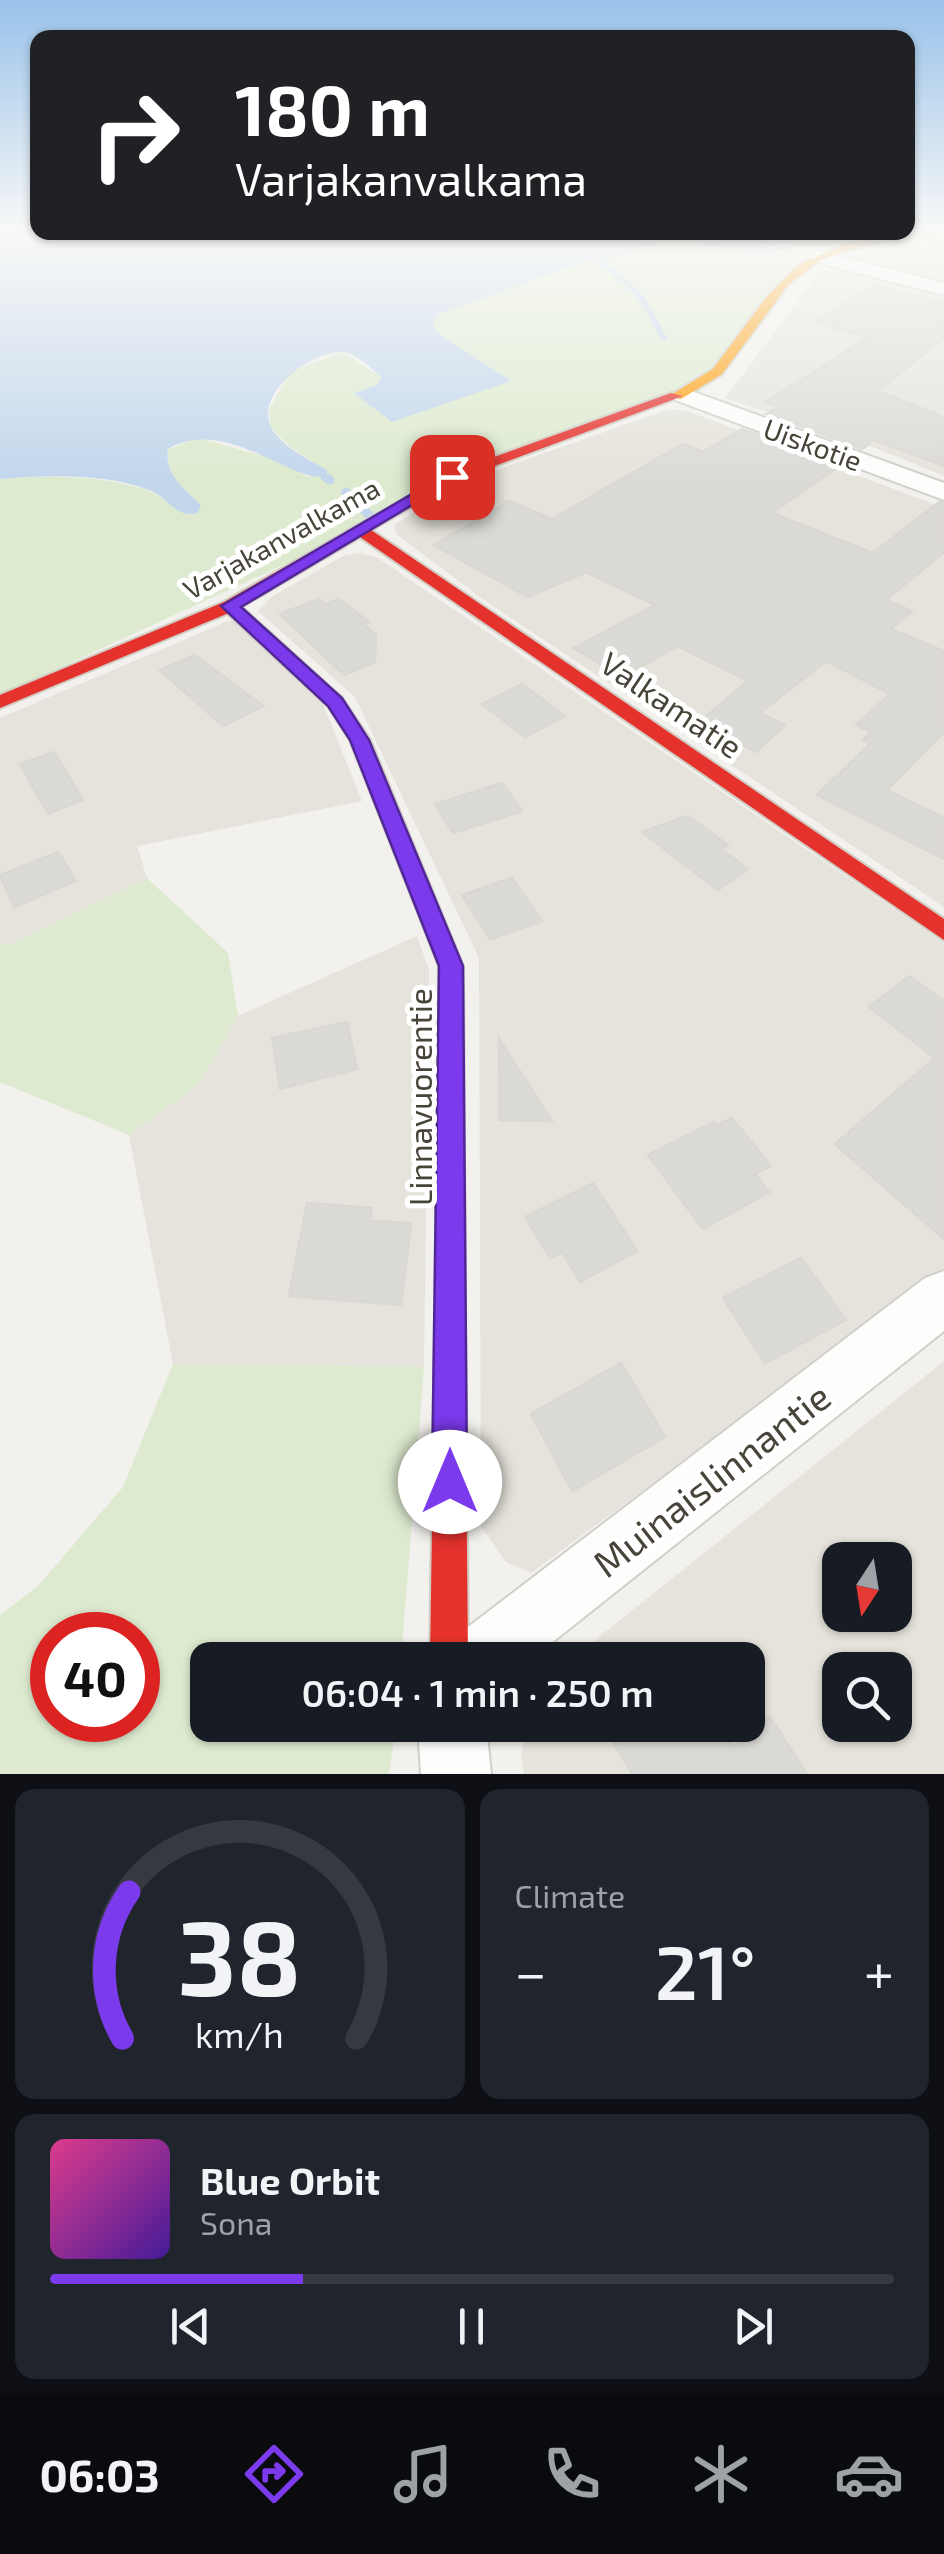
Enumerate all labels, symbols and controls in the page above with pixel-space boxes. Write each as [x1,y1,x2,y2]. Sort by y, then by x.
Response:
text: 180 m [235,66,430,150]
icon: right [70,70,200,200]
text: Varjakanvalkama [235,151,587,205]
street label: Uiskotie [759,411,867,477]
pin [410,435,495,520]
icon: arrive [425,450,480,505]
street label: Varjakanvalkama [177,470,385,606]
street label: Valkamatie [594,643,750,765]
street label: Linnavuorentie [400,988,438,1206]
street label: Muinaislinnantie [583,1372,839,1586]
position arrow [398,1430,502,1534]
north arrow [822,1542,912,1632]
map controls [822,1542,912,1742]
speed limit sign: 40 [30,1612,160,1742]
button: search [822,1652,912,1742]
text: 06:04 · 1 min · 250 m [301,1669,654,1715]
text: Climate [515,1876,625,1914]
text: 38 [178,1892,302,2017]
text: 21° [655,1925,756,2015]
text: − [515,1938,547,2004]
text: + [864,1938,894,2004]
text: km/h [195,2012,284,2055]
text: Blue Orbit [200,2157,380,2203]
text: Sona [200,2203,272,2241]
icon: previous [163,2299,218,2354]
icon: pause [444,2299,499,2354]
icon: next [726,2299,781,2354]
icon: directions [239,2439,309,2509]
icon: music [388,2439,458,2509]
icon: phone [537,2439,607,2509]
icon: climate [686,2439,756,2509]
icon: car [834,2439,904,2509]
text: 06:03 [39,2447,160,2501]

